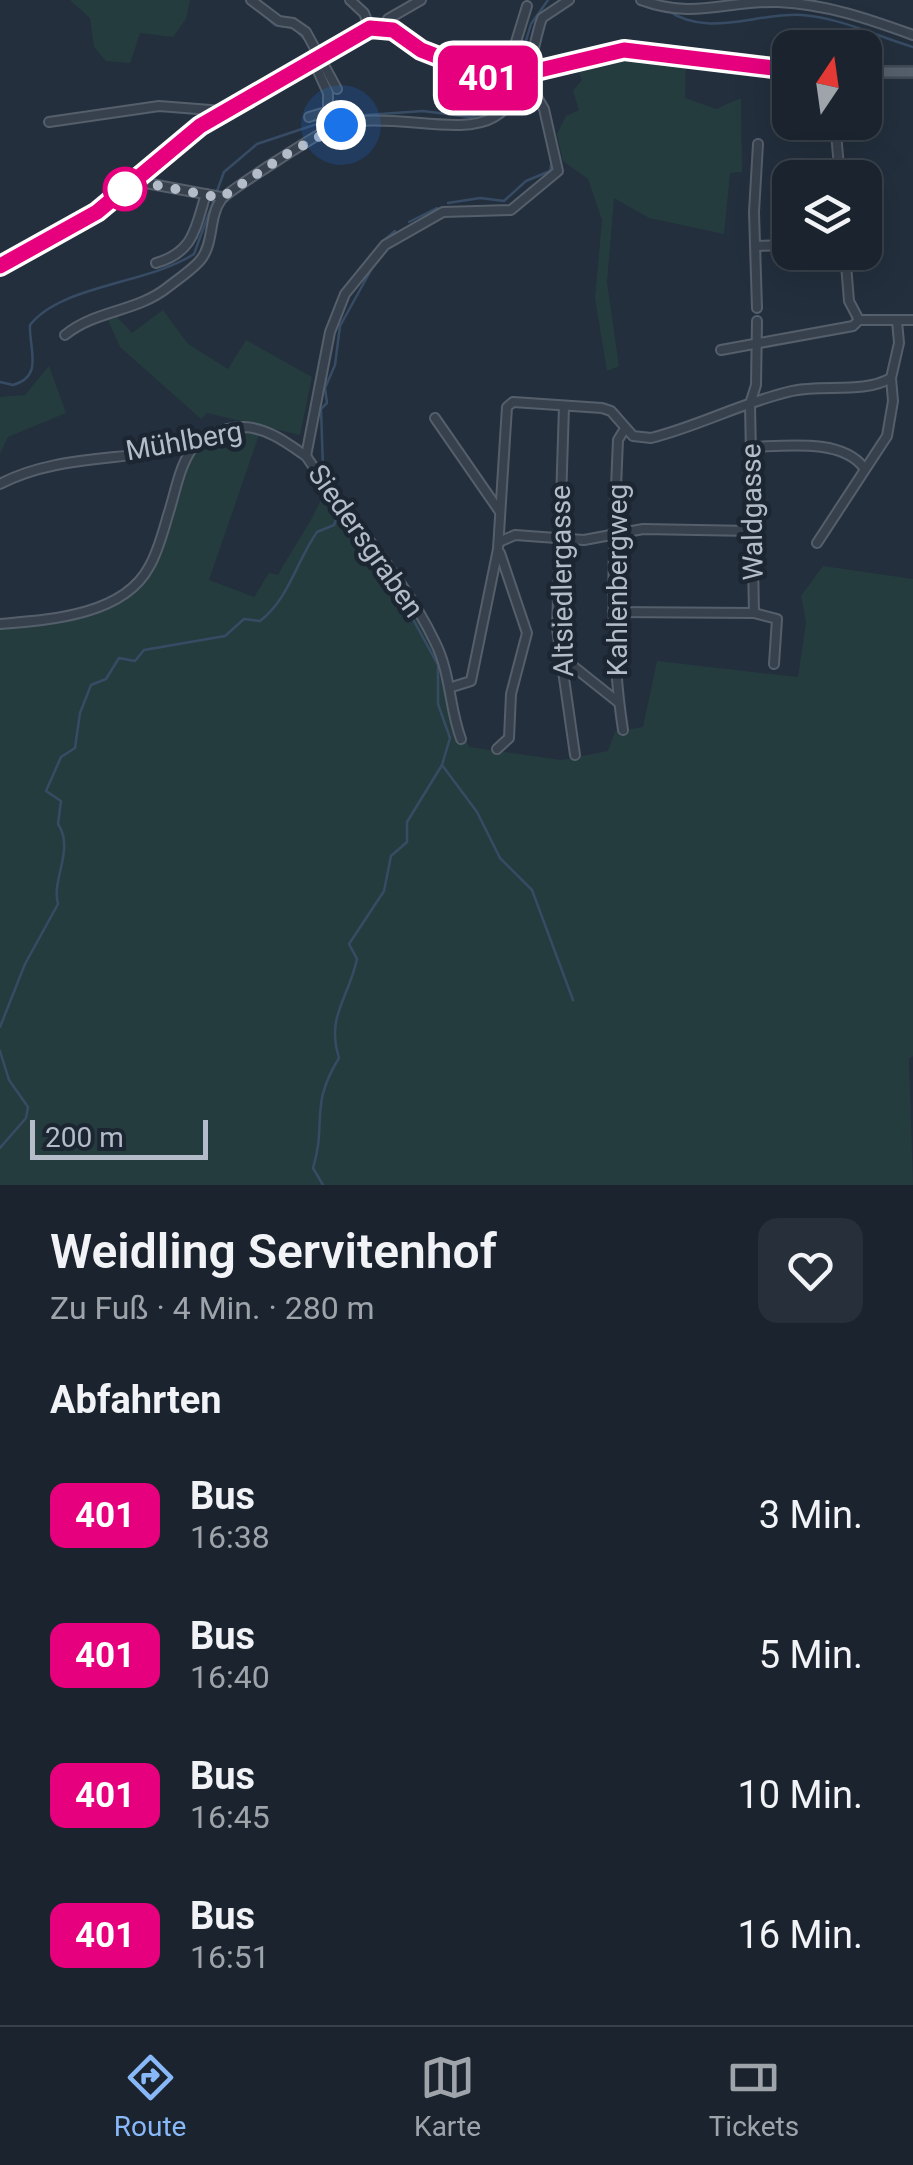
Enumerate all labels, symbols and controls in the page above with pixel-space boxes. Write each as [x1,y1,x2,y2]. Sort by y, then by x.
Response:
north arrow [772,30,882,140]
map controls [772,30,882,270]
line badge: 401 [430,46,546,110]
text: 401 [458,58,518,99]
your location [316,100,366,150]
button: layers [772,160,882,270]
unlabelled marker [104,168,146,210]
street label: Mühlberg [123,415,245,467]
street label: Waldgasse [734,443,770,581]
street label: Siedersgraben [301,458,431,624]
street label: Kahlenbergweg [601,484,634,676]
street label: Altsiedlergasse [544,485,580,677]
scale bar [30,1115,208,1160]
text: 200 m [45,1121,124,1154]
button: heart [758,1218,863,1323]
text: Weidling Servitenhof [50,1223,497,1280]
text: Zu Fuß · 4 Min. · 280 m [50,1289,375,1327]
text: Abfahrten [50,1378,222,1422]
text: Bus [190,1474,255,1518]
text: 3 Min. [759,1493,863,1537]
text: 401 [75,1495,135,1536]
text: 16:38 [190,1518,270,1556]
text: Bus [190,1614,255,1658]
text: 5 Min. [759,1633,863,1677]
text: 401 [75,1635,135,1676]
text: 16:40 [190,1658,270,1696]
text: Bus [190,1754,255,1798]
text: 10 Min. [737,1773,863,1817]
text: 401 [75,1775,135,1816]
text: 16:45 [190,1798,270,1836]
text: Bus [190,1894,255,1938]
text: 16 Min. [737,1913,863,1957]
text: 401 [75,1915,135,1956]
text: 16:51 [190,1938,270,1976]
tab: Route [114,2050,186,2143]
tab: Karte [414,2050,481,2143]
tab: Tickets [709,2050,799,2143]

